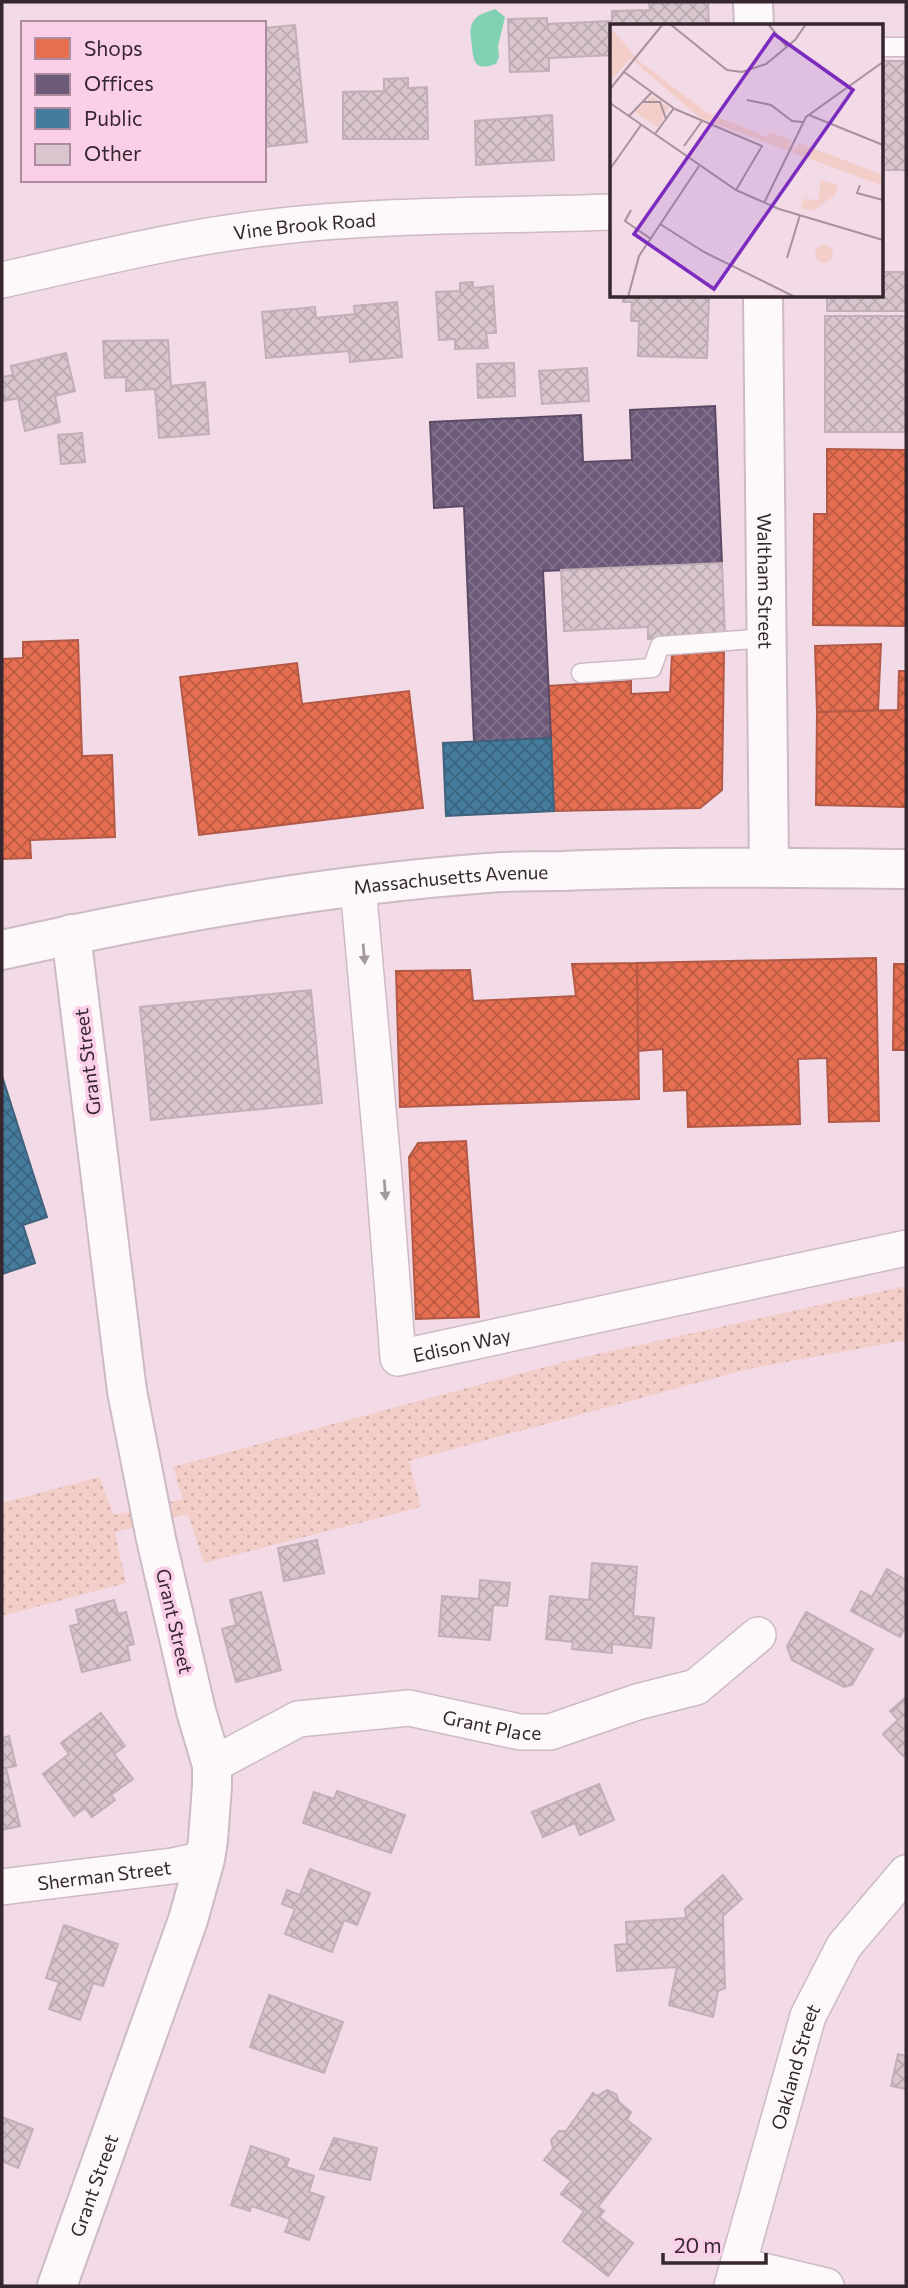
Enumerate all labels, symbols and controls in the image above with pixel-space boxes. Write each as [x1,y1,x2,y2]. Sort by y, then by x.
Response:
legend [21,21,266,182]
inset map [610,24,884,298]
text: Shops [84,35,143,60]
text: Offices [84,70,154,95]
text: Public [84,105,142,130]
text: Other [84,140,141,165]
street label: Vine Brook Road [232,207,377,243]
street label: Waltham Street [754,513,778,649]
street label: Massachusetts Avenue [352,860,548,898]
one-way arrow [359,943,370,965]
street label: Grant Street [69,1007,105,1117]
one-way arrow [380,1180,391,1202]
street label: Edison Way [411,1322,513,1366]
street label: Grant Street [152,1566,198,1676]
street label: Grant Place [441,1704,541,1744]
street label: Sherman Street [36,1855,173,1894]
street label: Oakland Street [765,2000,824,2132]
street label: Grant Street [64,2131,122,2240]
scale bar [663,2222,766,2266]
text: 20 m [674,2232,722,2257]

